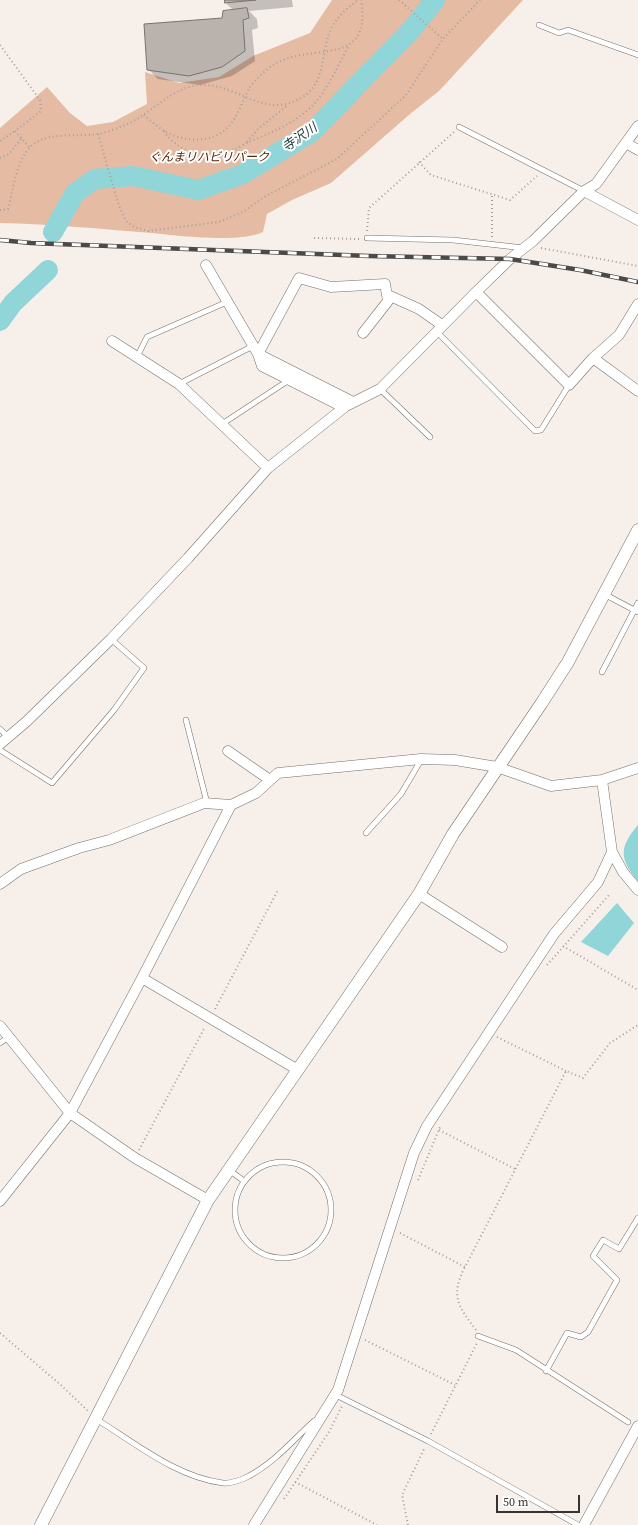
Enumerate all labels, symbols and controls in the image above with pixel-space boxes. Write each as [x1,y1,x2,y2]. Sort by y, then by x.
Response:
water label: 寺沢川 [280,120,320,156]
park label: ぐんまリハビリパーク [149,151,269,165]
scale bar [498,1487,582,1513]
text: 50 m [503,1494,529,1510]

